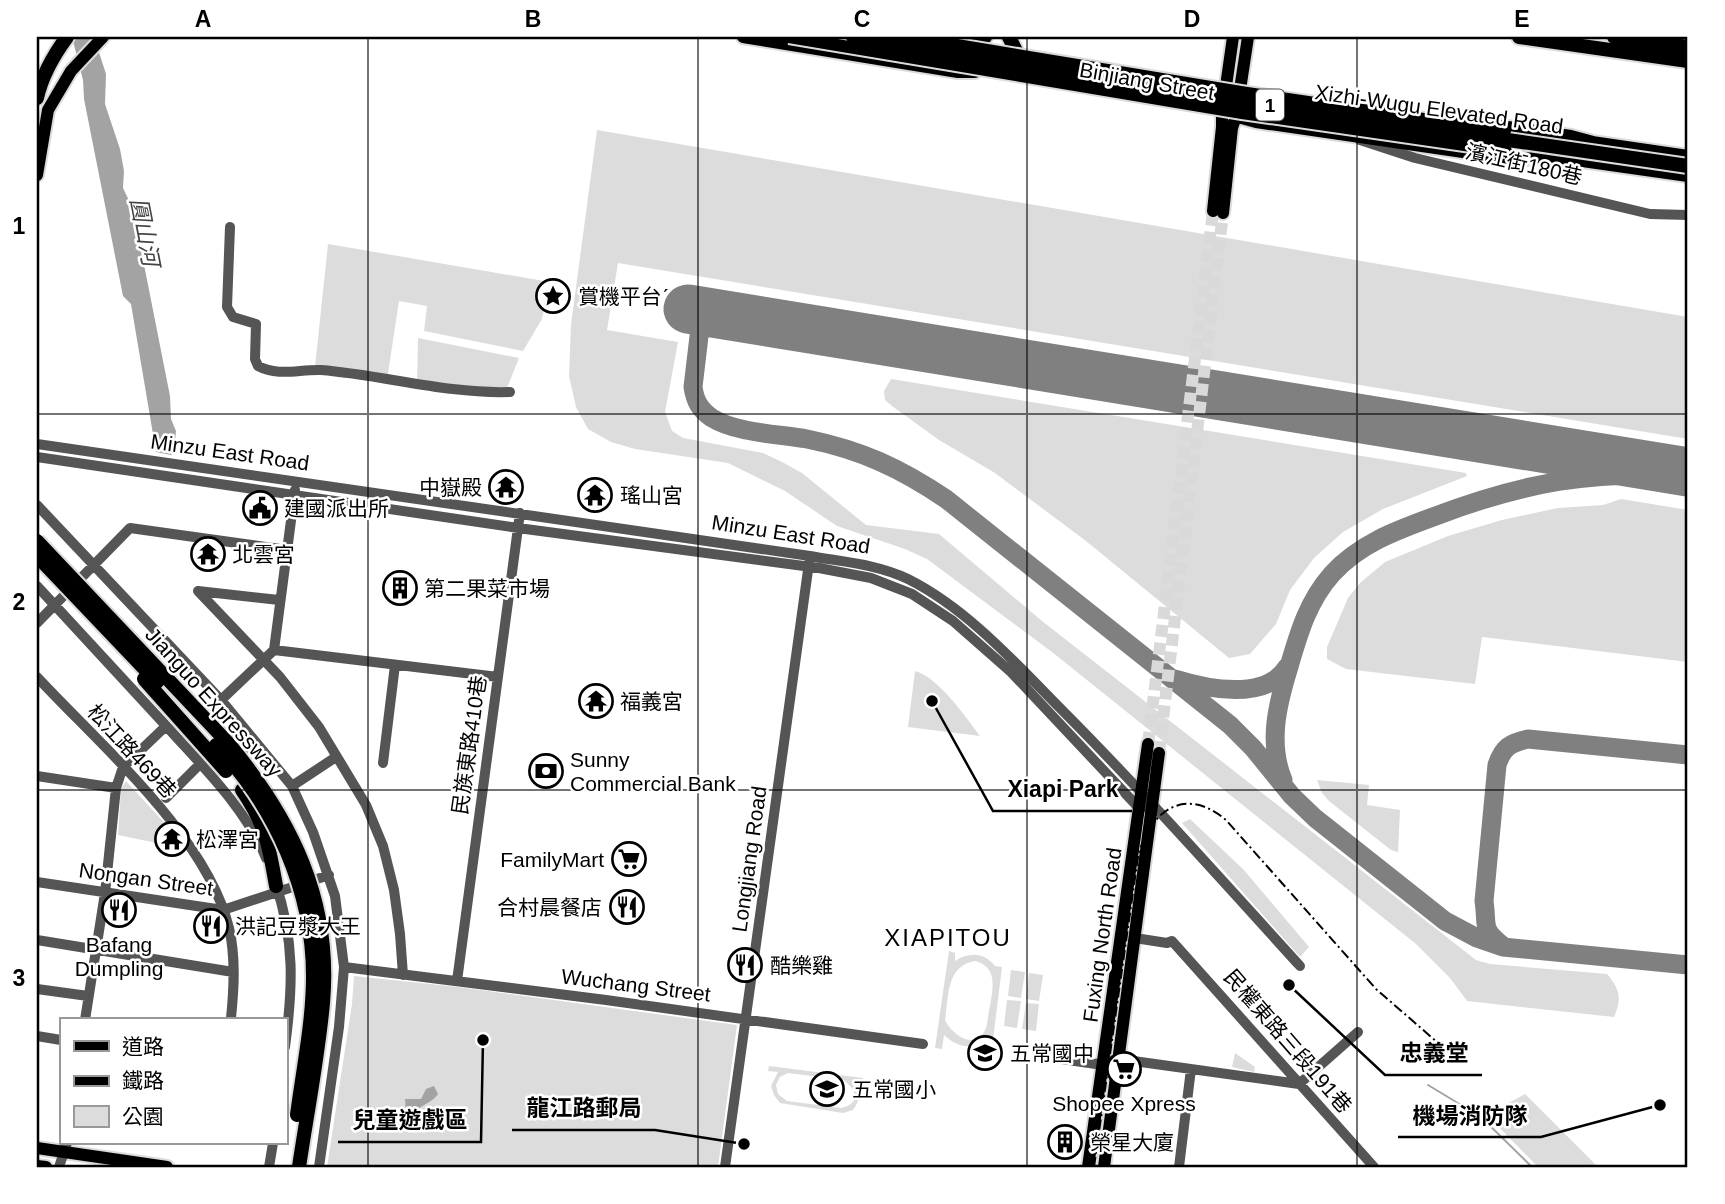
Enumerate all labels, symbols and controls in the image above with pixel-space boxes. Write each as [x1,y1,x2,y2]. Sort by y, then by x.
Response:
text: A [195,6,211,32]
text: B [525,6,541,32]
text: C [854,6,870,32]
text: D [1184,6,1200,32]
text: E [1514,6,1530,32]
street label: Binjiang Street [1078,58,1216,104]
street label: Xizhi-Wugu Elevated Road [1313,80,1565,138]
road number: 1 [1256,90,1284,120]
street label: 濱江街180巷 [1463,139,1585,189]
water label: 圓山河 [126,196,165,272]
text: 1 [13,213,26,239]
place icon: 賞機平台ˊ [534,277,572,315]
place label: 賞機平台ˊ [578,285,669,308]
street label: Minzu East Road [149,429,311,475]
temple icon: 中嶽殿 [487,468,525,506]
place label: 中嶽殿 [419,476,482,499]
temple icon: 瑤山宮 [576,476,614,514]
place label: 瑤山宮 [620,484,683,507]
public building icon: 建國派出所 [241,489,279,527]
place label: 建國派出所 [284,497,389,520]
street label: Minzu East Road [710,510,872,558]
temple icon: 北雲宮 [189,535,227,573]
place label: 北雲宮 [232,543,295,566]
building icon: 第二果菜市場 [381,569,419,607]
place label: 第二果菜市場 [424,577,550,600]
text: 2 [13,589,25,615]
street label: Jianguo Expressway [141,623,287,782]
street label: 民族東路410巷 [448,674,490,816]
temple icon: 福義宮 [577,682,615,720]
place label: 福義宮 [620,690,683,713]
street label: 松江路469巷 [83,700,181,802]
place label: Sunny Commercial Bank [570,748,736,795]
bank icon: Sunny Commercial Bank [527,752,565,790]
callout: Xiapi Park [993,767,1132,811]
text: Xiapi Park [1007,776,1119,802]
street label: Longjiang Road [727,785,771,933]
temple icon: 松澤宮 [153,820,191,858]
place label: 松澤宮 [196,828,259,851]
supermarket icon: FamilyMart [610,840,648,878]
street label: Fuxing North Road [1078,846,1126,1024]
place label: FamilyMart [500,848,604,871]
street label: Nongan Street [77,858,215,900]
restaurant icon: 合村晨餐店 [608,888,646,926]
restaurant icon: Bafang Dumpling [100,891,138,929]
place label: 合村晨餐店 [497,896,602,919]
restaurant icon: 洪記豆漿大王 [192,907,230,945]
place label: 洪記豆漿大王 [235,915,361,938]
district label: XIAPITOU [884,924,1012,951]
place label: Bafang Dumpling [75,933,163,980]
restaurant icon: 酷樂雞 [726,946,764,984]
place label: 酷樂雞 [770,954,833,977]
street label: Wuchang Street [560,964,712,1006]
text: 3 [13,965,25,991]
street label: 民權東路三段191巷 [1220,965,1356,1117]
legend [60,1018,287,1144]
callout: 忠義堂 [1385,1031,1482,1075]
school or university icon: 五常國中 [966,1034,1004,1072]
text: 道路 [122,1035,164,1058]
text: 忠義堂 [1400,1040,1469,1066]
place label: 五常國中 [1010,1042,1094,1065]
supermarket icon: Shopee Xpress [1105,1050,1143,1088]
text: 鐵路 [122,1069,164,1092]
school or university icon: 五常國小 [808,1070,846,1108]
place label: 五常國小 [852,1078,936,1101]
callout: 龍江路郵局 [512,1086,655,1130]
place label: Shopee Xpress [1052,1092,1196,1115]
callout: 機場消防隊 [1398,1093,1541,1137]
text: 龍江路郵局 [527,1095,642,1121]
callout: 兒童遊戲區 [338,1098,481,1142]
text: 機場消防隊 [1413,1103,1528,1129]
text: 公園 [122,1105,164,1128]
text: 兒童遊戲區 [353,1107,468,1133]
building icon: 榮星大廈 [1046,1123,1084,1161]
place label: 榮星大廈 [1090,1131,1174,1154]

